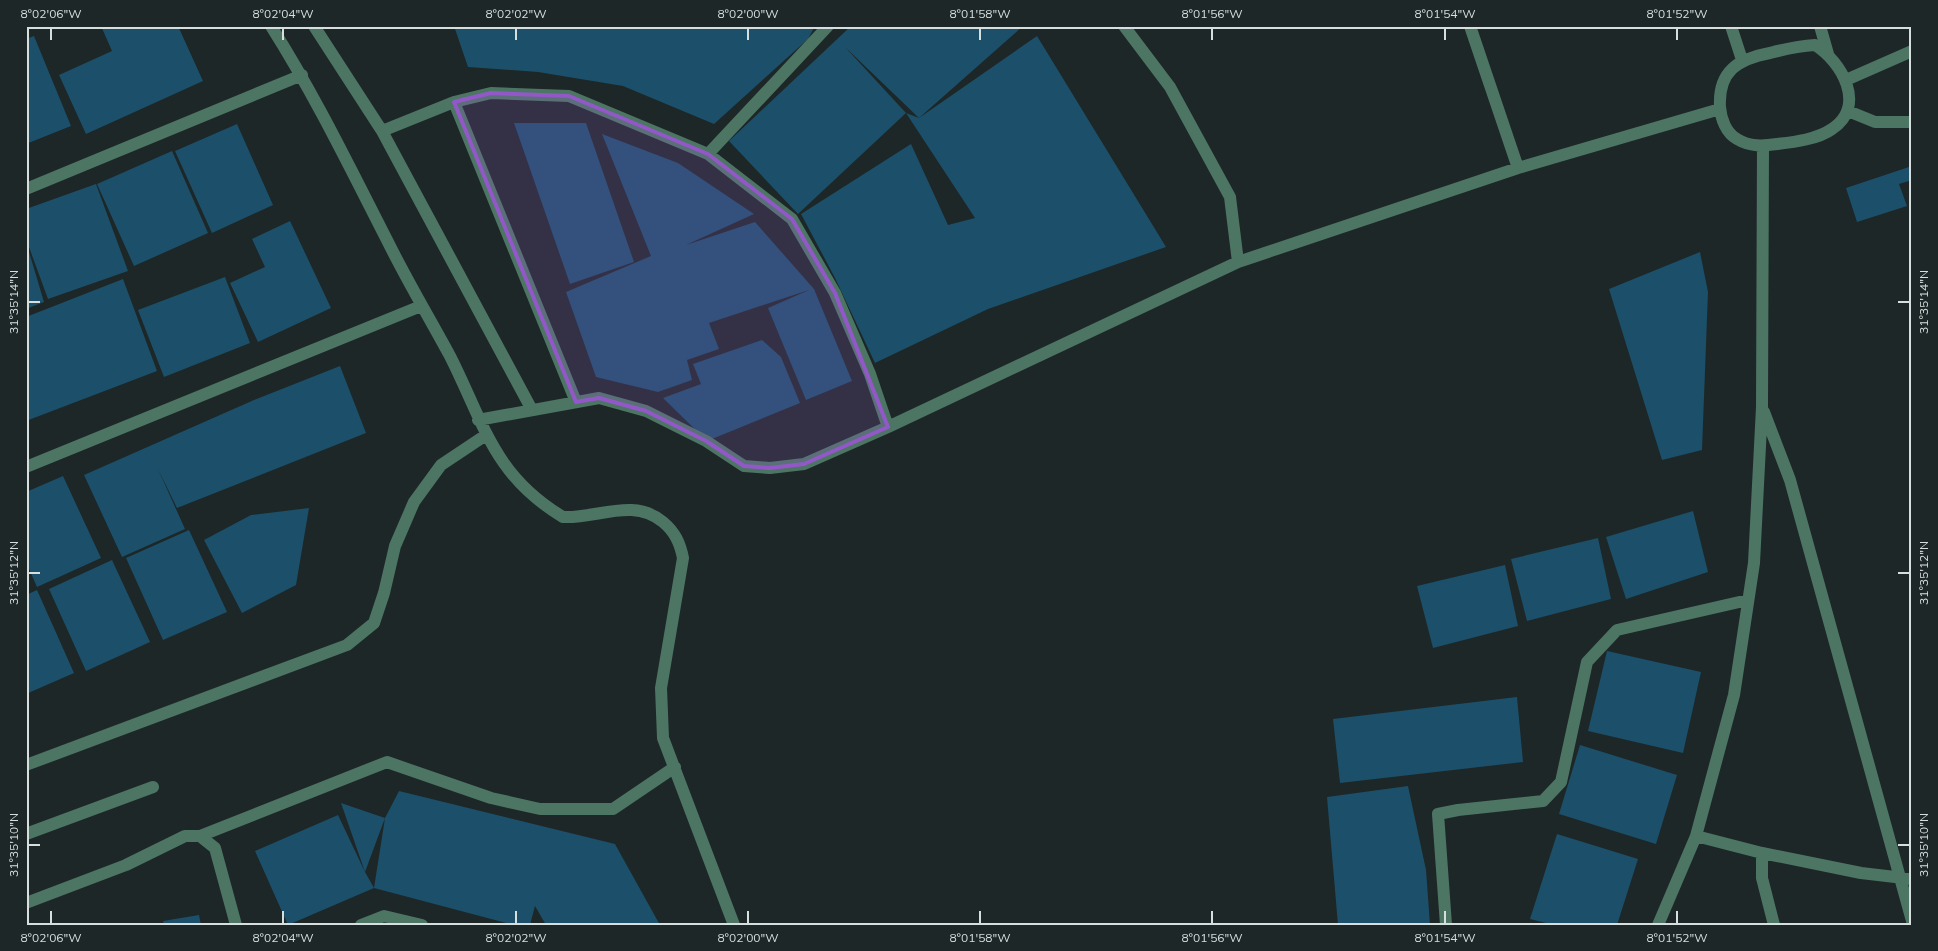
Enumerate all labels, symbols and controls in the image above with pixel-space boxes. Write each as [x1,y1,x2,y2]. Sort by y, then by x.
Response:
text: 8°02'06"W [20,6,82,21]
text: 8°02'04"W [252,6,314,21]
text: 8°02'02"W [485,6,547,21]
text: 8°02'00"W [717,6,779,21]
text: 8°01'58"W [949,6,1011,21]
text: 8°01'56"W [1181,6,1243,21]
text: 8°01'54"W [1414,6,1476,21]
text: 8°01'52"W [1646,6,1708,21]
text: 31°35'14"N [6,270,21,334]
text: 31°35'14"N [1916,270,1931,334]
text: 31°35'12"N [6,541,21,605]
text: 31°35'12"N [1916,541,1931,605]
text: 31°35'10"N [6,813,21,877]
text: 31°35'10"N [1916,813,1931,877]
text: 8°02'06"W [20,930,82,945]
text: 8°02'04"W [252,930,314,945]
text: 8°02'02"W [485,930,547,945]
text: 8°02'00"W [717,930,779,945]
text: 8°01'58"W [949,930,1011,945]
text: 8°01'56"W [1181,930,1243,945]
text: 8°01'54"W [1414,930,1476,945]
text: 8°01'52"W [1646,930,1708,945]

